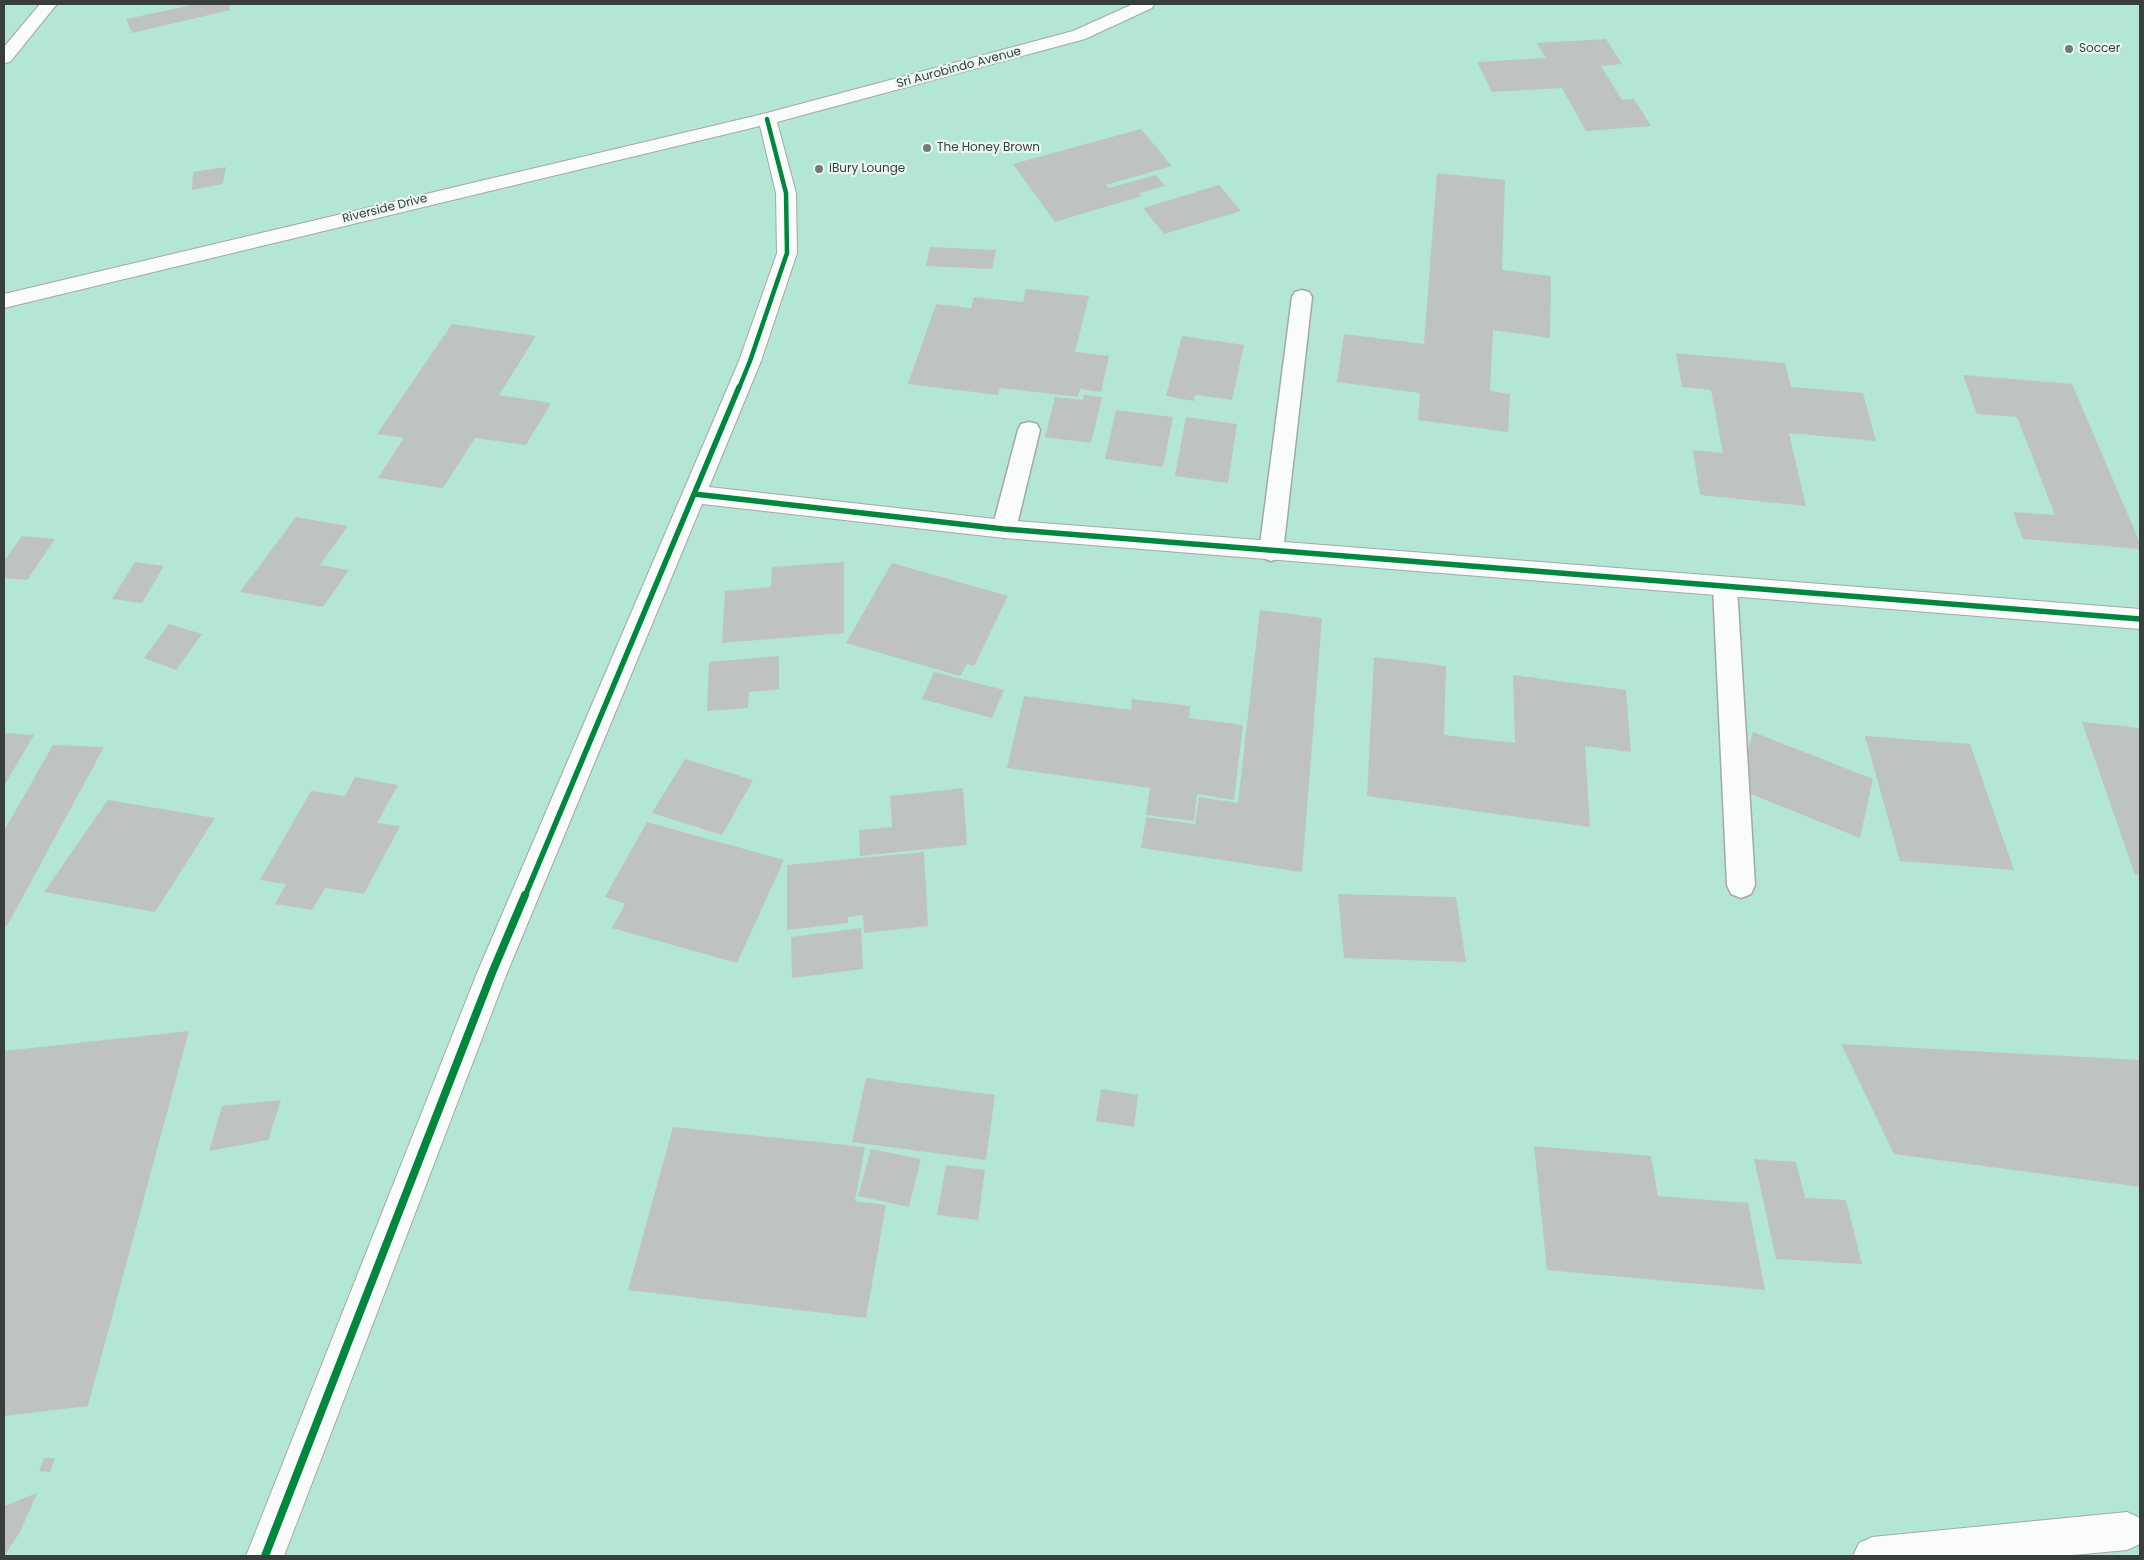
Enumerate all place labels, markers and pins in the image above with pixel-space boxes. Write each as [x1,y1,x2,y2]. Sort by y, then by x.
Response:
place label: Soccer [2079,42,2120,56]
marker: Soccer [2063,43,2075,55]
place label: The Honey Brown [937,141,1040,155]
marker: The Honey Brown [921,142,933,154]
place label: iBury Lounge [829,162,905,176]
marker: iBury Lounge [813,163,825,175]

